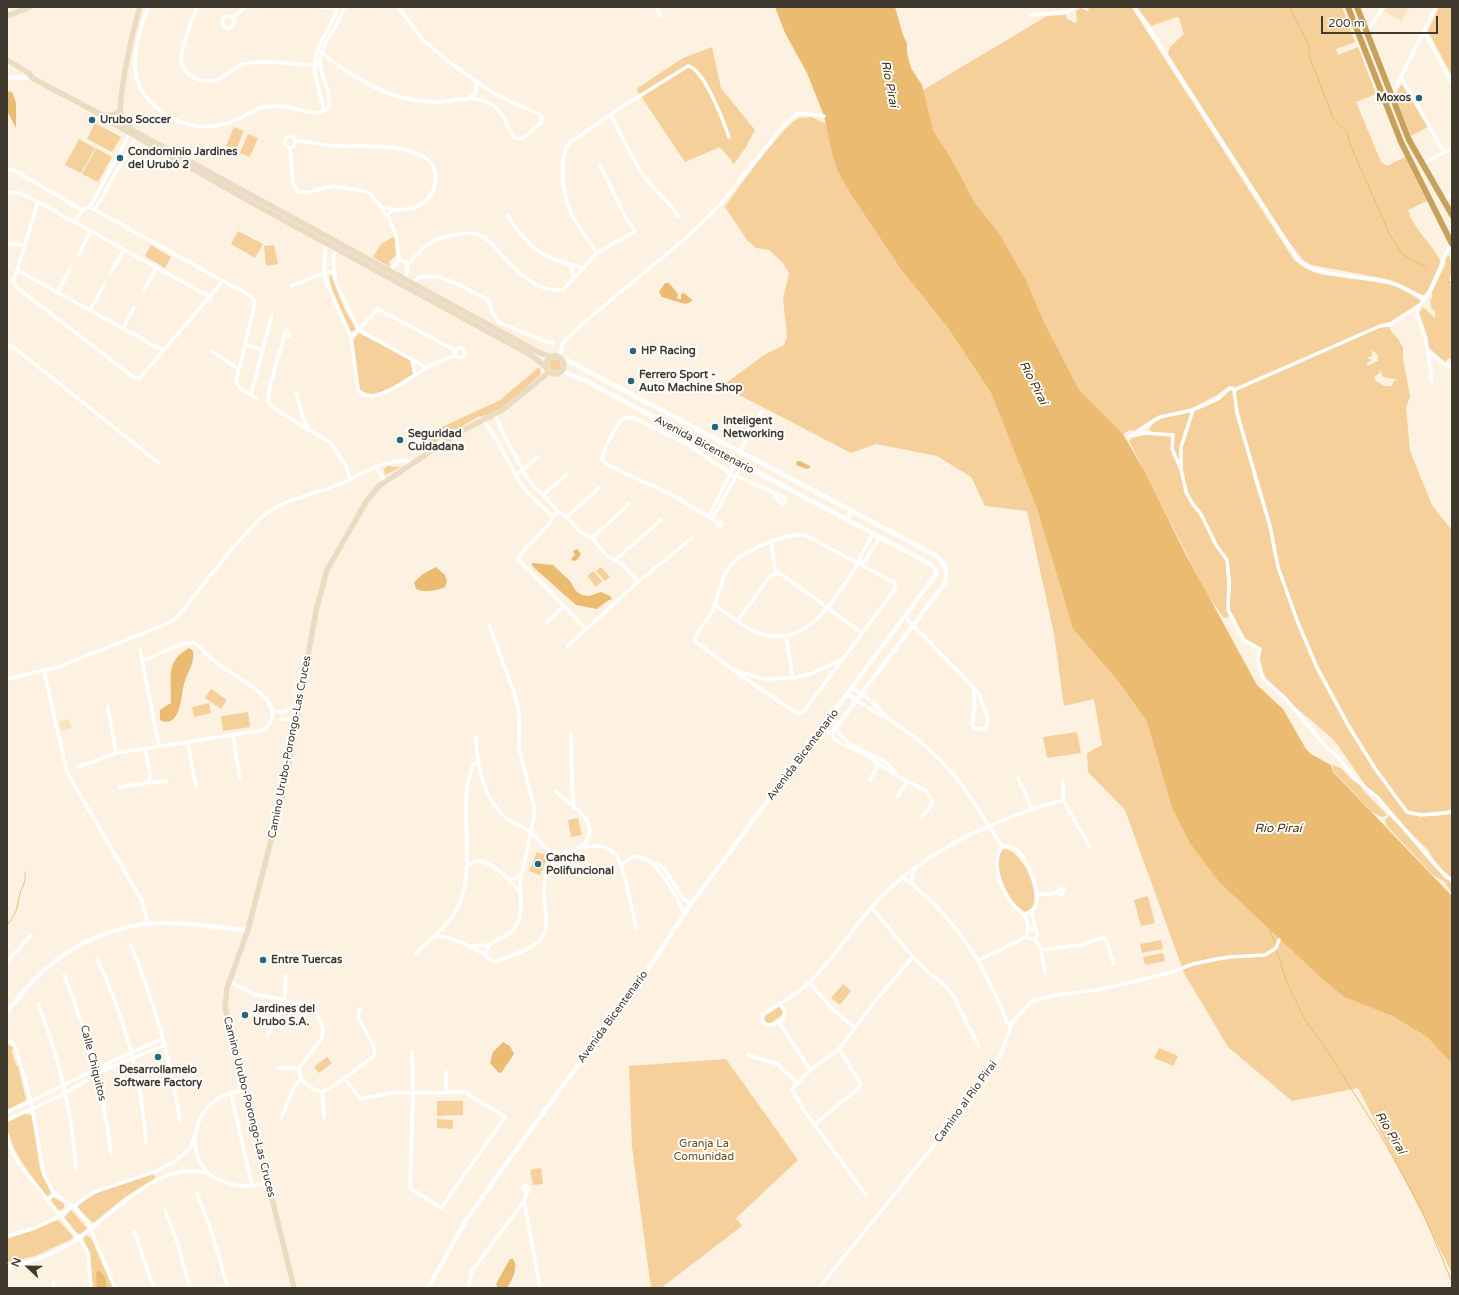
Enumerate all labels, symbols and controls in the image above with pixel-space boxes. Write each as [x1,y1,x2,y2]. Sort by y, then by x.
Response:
scale bar [1323,8,1440,34]
text: 200 m [1328,16,1365,30]
water label: Río Piraí [877,59,901,109]
place label: Moxos [1376,91,1411,105]
marker: Moxos [1414,93,1424,103]
place label: Urubo Soccer [100,113,171,127]
marker: Urubo Soccer [87,115,97,125]
place label: Condominio Jardines del Urubó 2 [128,145,238,171]
marker: Condominio Jardines del Urubó 2 [115,153,125,163]
place label: HP Racing [641,344,696,358]
marker: HP Racing [628,346,638,356]
water label: Río Piraí [1016,359,1050,407]
place label: Ferrero Sport - Auto Machine Shop [639,368,742,394]
marker: Ferrero Sport - Auto Machine Shop [626,376,636,386]
street label: Avenida Bicentenario [652,413,756,477]
place label: Inteligent Networking [723,414,784,440]
marker: Inteligent Networking [710,422,720,432]
place label: Seguridad Cuidadana [408,427,464,453]
marker: Seguridad Cuidadana [395,435,405,445]
street label: Camino Urubo-Porongo-Las Cruces [266,654,314,840]
street label: Avenida Bicentenario [764,707,842,803]
water label: Río Piraí [1254,822,1302,836]
place label: Cancha Polifuncional [546,851,614,877]
marker: Cancha Polifuncional [533,859,543,869]
place label: Entre Tuercas [271,953,342,967]
marker: Entre Tuercas [258,955,268,965]
street label: Avenida Bicentenario [575,968,651,1066]
place label: Jardines del Urubo S.A. [253,1002,315,1028]
marker: Jardines del Urubo S.A. [240,1010,250,1020]
street label: Camino Urubo-Porongo-Las Cruces [220,1015,278,1199]
street label: Calle Chiquitos [77,1024,109,1102]
marker: Desarrollamelo Software Factory [153,1052,163,1062]
street label: Camino al Rio Pirai [932,1058,1000,1146]
place label: Desarrollamelo Software Factory [114,1063,202,1089]
water label: Río Piraí [1372,1109,1408,1157]
park label: Granja La Comunidad [674,1137,734,1163]
north arrow [8,1247,48,1287]
text: N [9,1256,24,1269]

